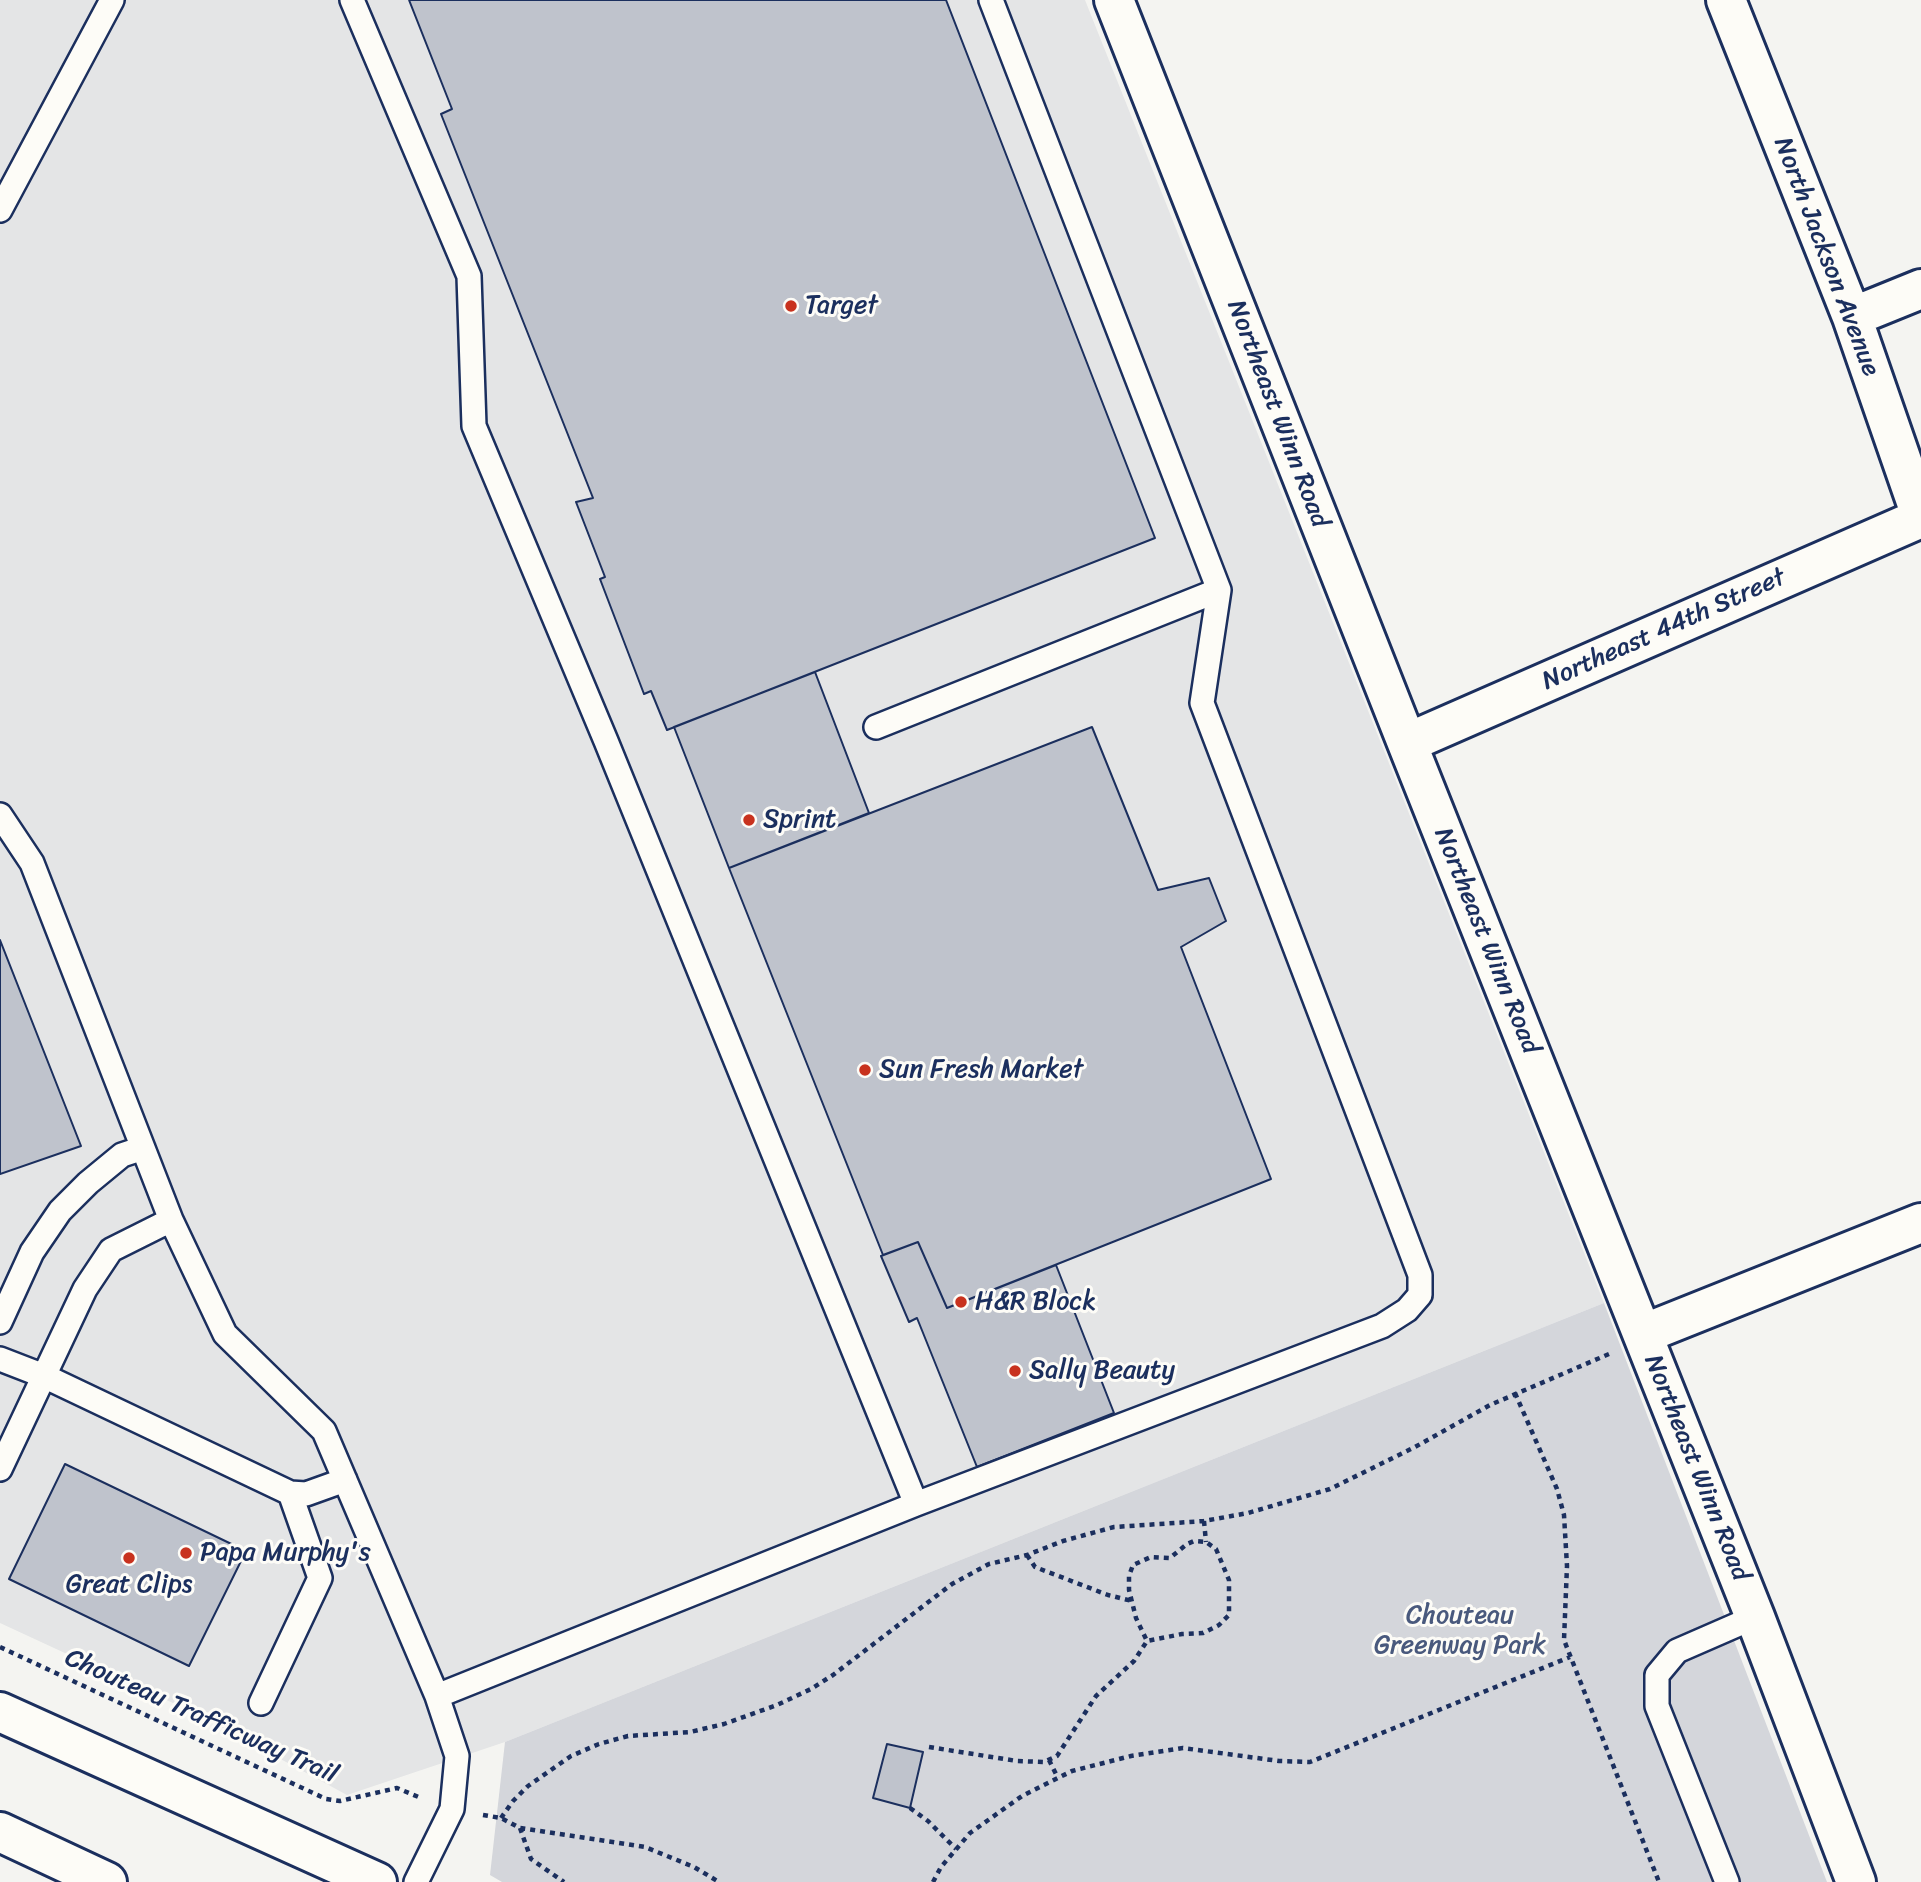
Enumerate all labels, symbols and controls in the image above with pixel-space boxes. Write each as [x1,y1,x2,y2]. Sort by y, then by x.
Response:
street label: North Jackson Avenue [1766,133,1886,381]
place label: Target [805,290,878,322]
street label: Northeast Winn Road [1219,296,1335,532]
marker: Target [783,298,799,314]
street label: Northeast 44th Street [1537,562,1791,698]
place label: Sprint [763,804,836,836]
marker: Sprint [741,812,757,828]
street label: Northeast Winn Road [1426,823,1546,1059]
place label: Sun Fresh Market [879,1054,1083,1086]
marker: Sun Fresh Market [857,1062,873,1078]
place label: H&R Block [975,1286,1096,1318]
marker: H&R Block [953,1294,969,1310]
street label: Northeast Winn Road [1636,1350,1756,1586]
place label: Sally Beauty [1029,1355,1175,1387]
marker: Sally Beauty [1007,1363,1023,1379]
place label: Papa Murphy's [200,1537,371,1569]
marker: Papa Murphy's [178,1545,194,1561]
marker: Great Clips [121,1550,137,1566]
place label: Great Clips [66,1569,192,1601]
park label: Chouteau Greenway Park [1374,1600,1546,1662]
street label: Chouteau Trafficway Trail [60,1643,342,1791]

